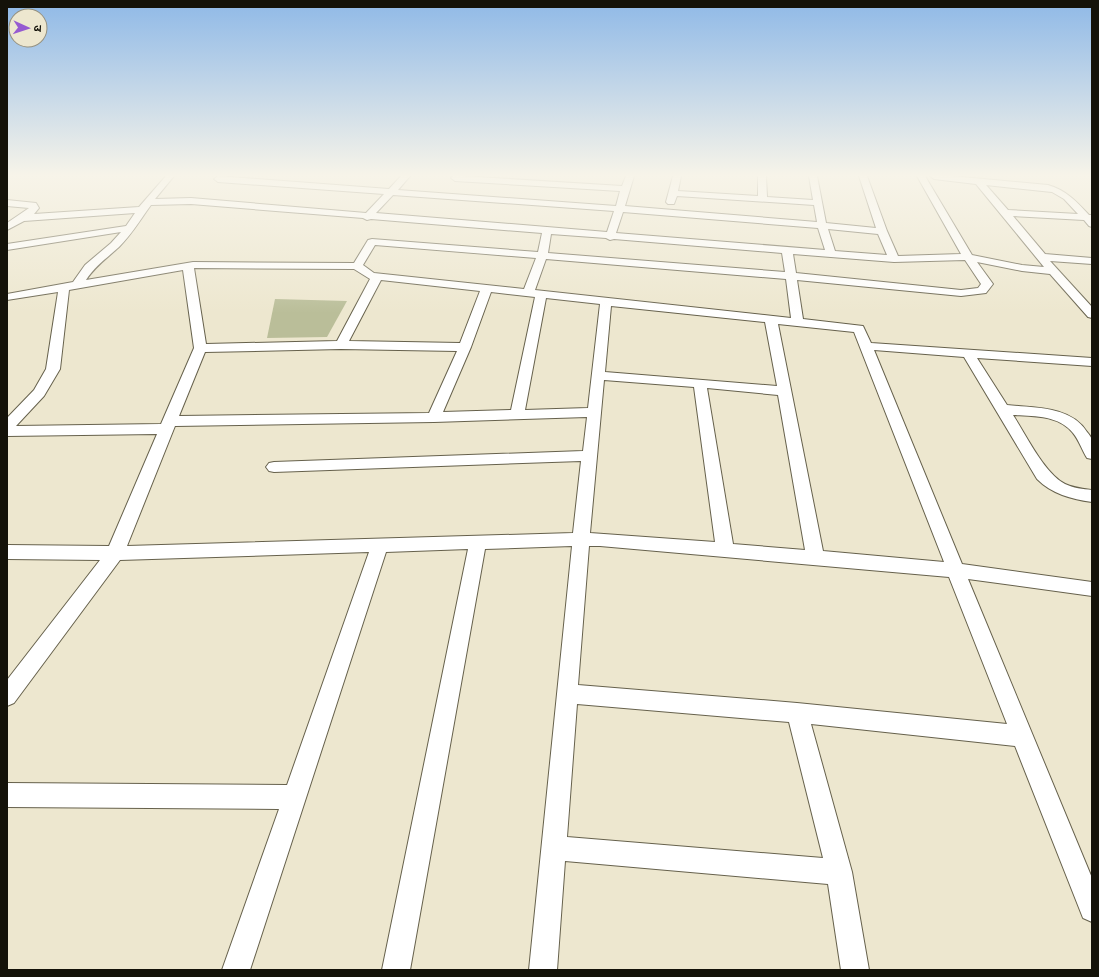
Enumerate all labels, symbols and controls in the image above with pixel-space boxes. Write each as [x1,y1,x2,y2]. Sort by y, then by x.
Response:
north arrow [8,8,48,48]
text: उ [32,25,45,33]

